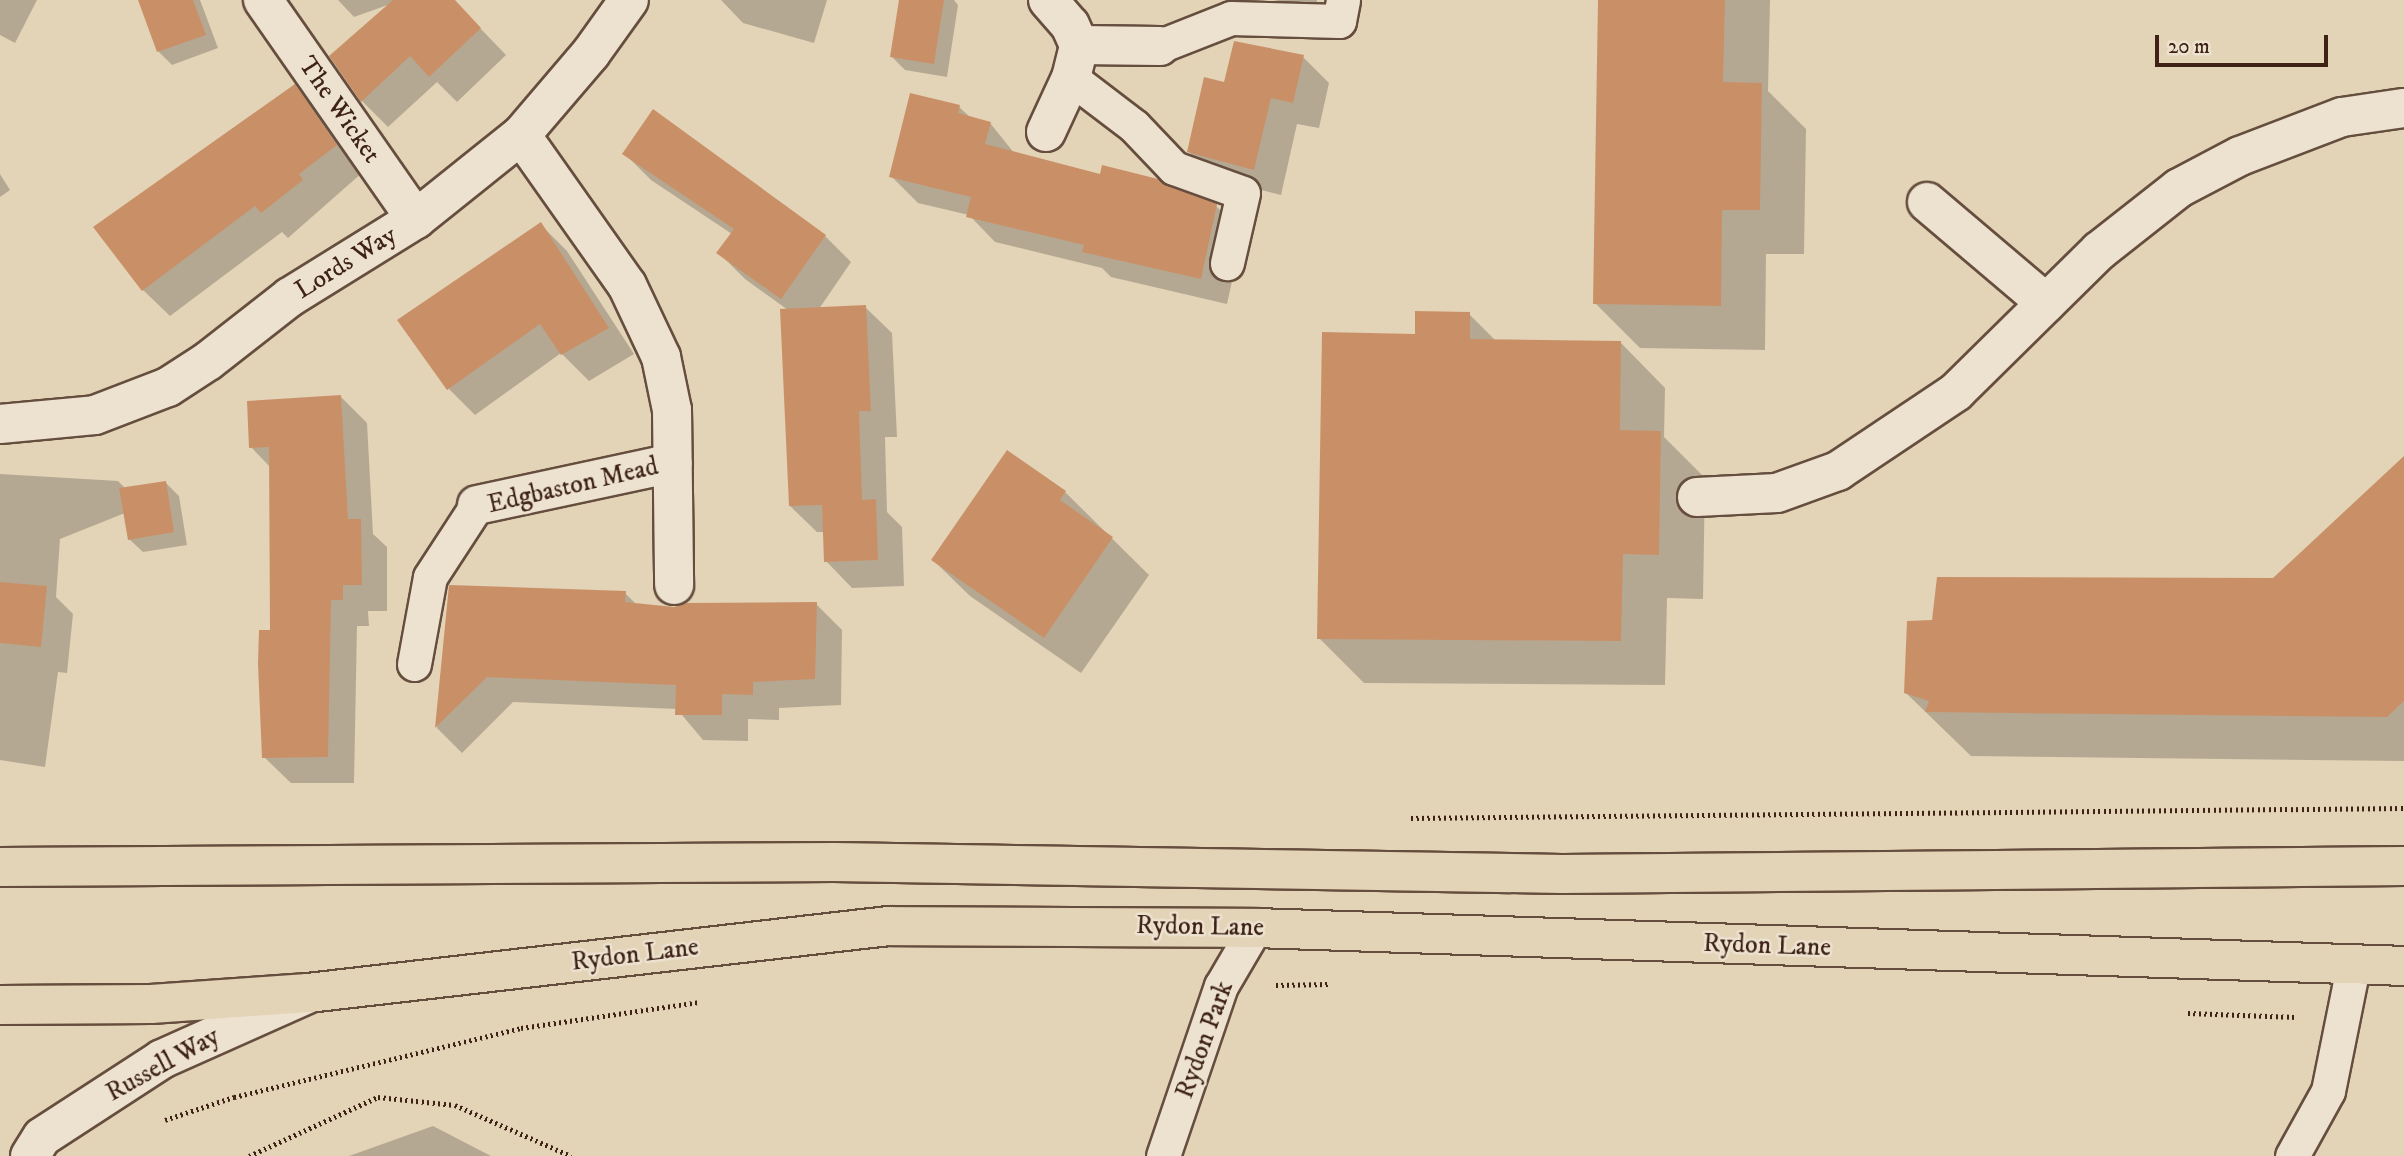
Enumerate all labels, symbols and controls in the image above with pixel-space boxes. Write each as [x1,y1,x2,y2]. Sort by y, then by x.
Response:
scale bar [2159,21,2332,65]
text: 20 m [2168,34,2210,60]
street label: The Wicket [291,51,387,169]
street label: Lords Way [290,220,402,306]
street label: Edgbaston Mead [485,451,661,521]
street label: Rydon Lane [1136,910,1264,944]
street label: Rydon Lane [1703,928,1831,964]
street label: Rydon Lane [570,932,700,978]
street label: Rydon Park [1169,977,1241,1103]
street label: Russell Way [101,1021,225,1109]

